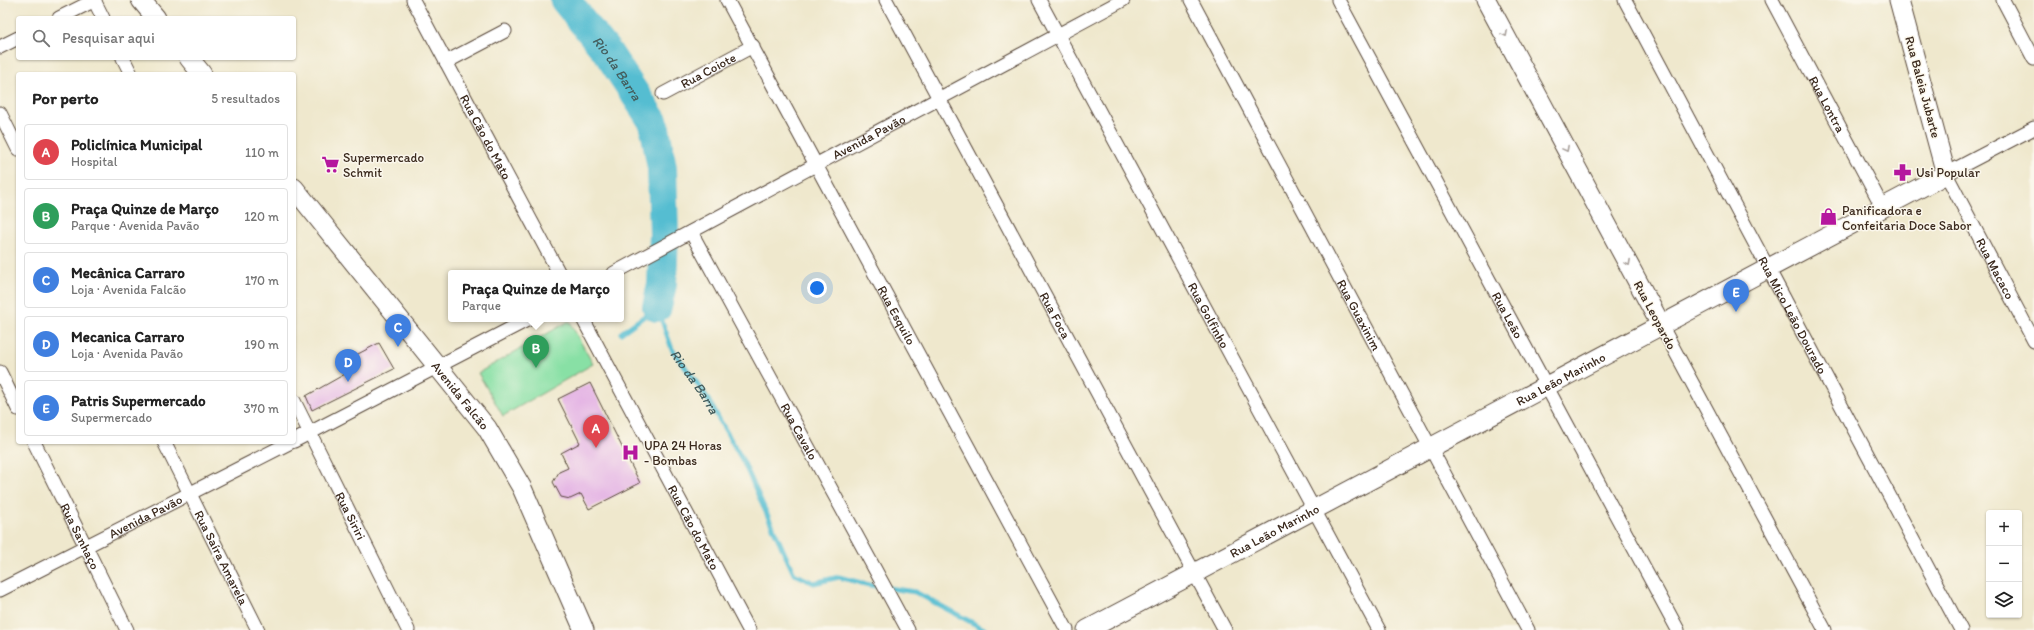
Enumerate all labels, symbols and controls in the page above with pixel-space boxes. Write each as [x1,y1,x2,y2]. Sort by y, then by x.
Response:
search box [16,16,296,60]
icon: search [30,27,52,49]
text: Pesquisar aqui [62,29,155,47]
one-way arrow [1500,30,1508,38]
water label: Rio da Barra [589,32,646,105]
street label: Rua Baleia Jubarte [1902,34,1944,140]
street label: Rua Coiote [678,49,738,91]
street label: Rua Lontra [1806,73,1849,135]
text: Por perto [32,88,99,108]
text: 5 resultados [211,91,280,106]
street label: Rua Cão do Mato [457,92,515,182]
street label: Avenida Pavão [830,111,908,162]
text: Policlínica Municipal [71,136,202,154]
text: A [42,145,50,160]
text: 110 m [245,145,279,160]
one-way arrow [1562,145,1569,152]
place label: Supermercado Schmit [343,150,425,180]
text: Hospital [71,154,118,169]
supermarket icon: Supermercado Schmit [320,154,340,174]
pharmacy icon: Usi Popular [1893,162,1913,182]
place label: Usi Popular [1916,165,1981,180]
text: Praça Quinze de Março [71,200,219,218]
place label: Panificadora e Confeitaria Doce Sabor [1842,203,1972,233]
shop icon: Panificadora e Confeitaria Doce Sabor [1819,207,1839,227]
text: B [42,209,50,224]
text: 120 m [244,209,279,224]
text: Parque · Avenida Pavão [71,218,199,233]
street label: Rua Macaco [1973,235,2018,302]
street label: Rua Mico Leão Dourado [1756,254,1831,377]
one-way arrow [1623,259,1630,267]
text: Mecânica Carraro [71,264,185,282]
popup [448,270,624,322]
text: C [42,273,50,288]
text: 170 m [245,273,279,288]
street label: Rua Guaxinim [1334,277,1385,353]
your location [807,278,827,298]
street label: Rua Leopardo [1631,278,1680,352]
pin: E [1723,279,1749,312]
text: Praça Quinze de Março [462,280,610,298]
street label: Rua Golfinho [1185,280,1233,351]
text: Loja · Avenida Falcão [71,282,186,297]
street label: Rua Esquilo [875,283,919,348]
street label: Rua Foca [1037,289,1074,341]
street label: Rua Leão [1489,289,1527,341]
text: Parque [462,298,501,313]
pin: C [385,314,411,347]
text: Mecanica Carraro [71,328,184,346]
pin: B [523,335,549,368]
text: D [42,337,50,352]
text: 190 m [244,337,279,352]
text: Loja · Avenida Pavão [71,346,183,361]
water label: Rio da Barra [667,346,723,418]
pin: D [335,349,361,382]
street label: Rua Leão Marinho [1513,349,1608,409]
street label: Avenida Falcão [429,358,493,433]
text: Patris Supermercado [71,392,206,410]
street label: Rua Cavalo [778,400,821,463]
text: E [42,401,50,416]
text: 370 m [244,401,279,416]
text: Supermercado [71,410,152,425]
pin: A [583,415,609,448]
place label: UPA 24 Horas - Bombas [644,438,722,468]
hospital icon: UPA 24 Horas - Bombas [621,442,641,462]
street label: Rua Cão do Mato [665,482,723,573]
street label: Rua Siriri [333,489,369,542]
street label: Avenida Pavão [106,491,185,541]
street label: Rua Sanhaço [58,501,103,572]
street label: Rua Leão Marinho [1227,501,1322,560]
street label: Rua Saíra Amarela [192,508,252,607]
map controls [1986,510,2022,618]
button: + [1986,510,2022,546]
button: − [1986,546,2022,582]
button: layers [1986,582,2022,618]

